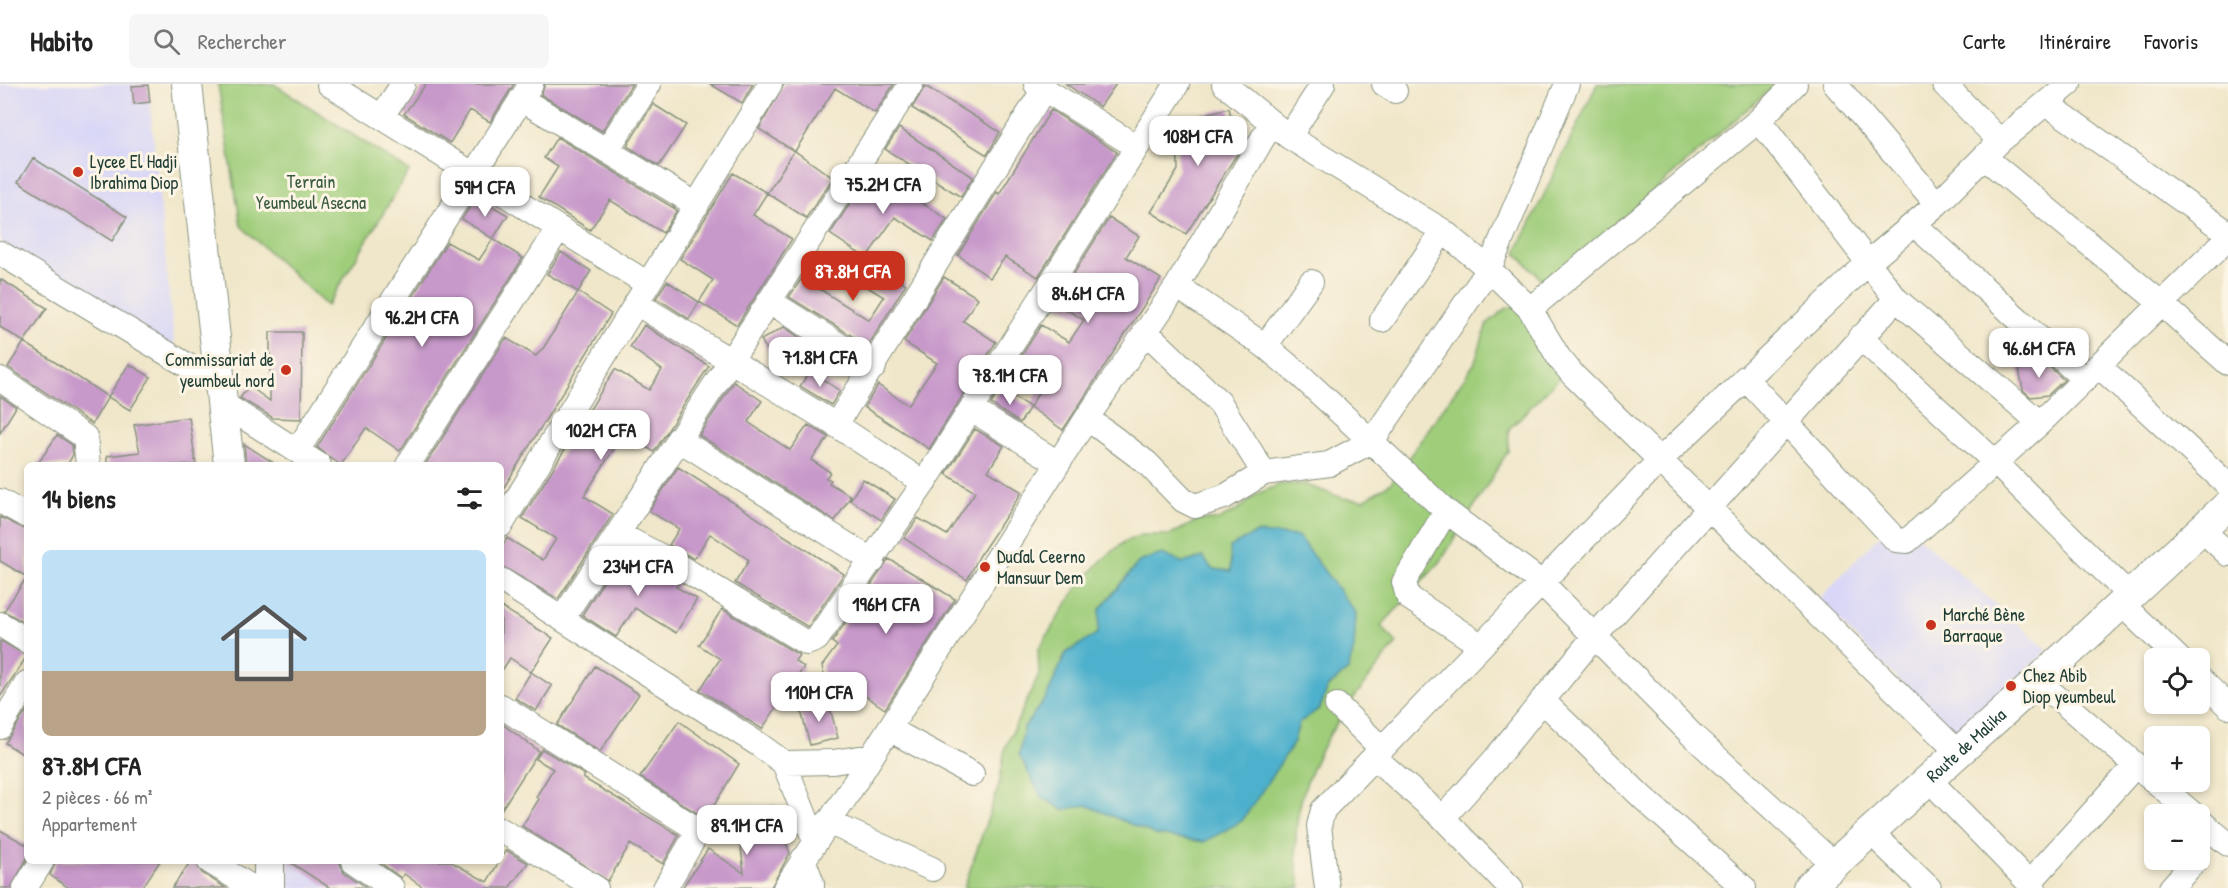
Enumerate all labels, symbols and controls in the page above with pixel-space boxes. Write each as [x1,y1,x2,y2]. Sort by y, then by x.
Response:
search box [129,14,549,68]
text: Habito [30,22,93,60]
icon: search [150,25,183,58]
text: Rechercher [198,26,287,56]
text: Carte [1963,27,2006,56]
text: Itinéraire [2039,27,2111,56]
text: Favoris [2144,27,2198,56]
pin: 108M CFA [1136,116,1260,167]
text: 108M CFA [1163,122,1233,149]
place label: Lycee El Hadji Ibrahima Diop [90,149,178,195]
pin: 75.2M CFA [814,164,952,215]
marker: Lycee El Hadji Ibrahima Diop [71,165,85,179]
pin: 59M CFA [430,167,540,218]
park label: Terrain Yeumbeul Asecna [256,169,366,215]
text: 75.2M CFA [845,170,921,197]
text: 59M CFA [455,173,515,200]
pin: 87.8M CFA [784,251,922,302]
text: 87.8M CFA [815,257,891,284]
pin: 84.6M CFA [1019,273,1157,324]
text: 84.6M CFA [1051,279,1125,306]
pin: 96.2M CFA [353,297,491,348]
text: 96.2M CFA [385,303,459,330]
pin: 96.6M CFA [1970,328,2108,379]
text: 96.6M CFA [2003,334,2075,361]
pin: 71.8M CFA [751,337,889,388]
text: 71.8M CFA [783,343,857,370]
place label: Commissariat de yeumbeul nord [165,347,274,393]
pin: 78.1M CFA [941,355,1079,406]
text: 78.1M CFA [973,361,1047,388]
marker: Commissariat de yeumbeul nord [279,363,293,377]
pin: 102M CFA [539,410,663,461]
text: 102M CFA [566,416,636,443]
text: 14 biens [42,481,116,516]
icon: filters [453,482,486,515]
place label: Duɗal Ceerno Mansuur Dem [997,544,1085,590]
pin: 234M CFA [576,546,700,597]
text: 234M CFA [603,552,673,579]
marker: Duɗal Ceerno Mansuur Dem [978,560,992,574]
pin: 196M CFA [824,584,948,635]
icon: home [210,589,318,697]
text: 196M CFA [852,590,920,617]
place label: Marché Bène Barraque [1943,602,2025,648]
marker: Marché Bène Barraque [1924,618,1938,632]
map controls [2144,648,2210,870]
button: locate [2144,648,2210,714]
place label: Chez Abib Diop yeumbeul [2023,663,2116,709]
pin: 110M CFA [757,672,881,723]
text: 110M CFA [785,678,853,705]
marker: Chez Abib Diop yeumbeul [2004,679,2018,693]
street label: Route de Malika [1921,702,2011,788]
button: + [2144,726,2210,792]
text: 87.8M CFA [42,748,141,783]
text: 2 pièces · 66 m² [42,783,152,810]
button: − [2144,804,2210,870]
pin: 89.1M CFA [678,805,816,856]
text: Appartement [42,810,137,837]
text: 89.1M CFA [711,811,783,838]

